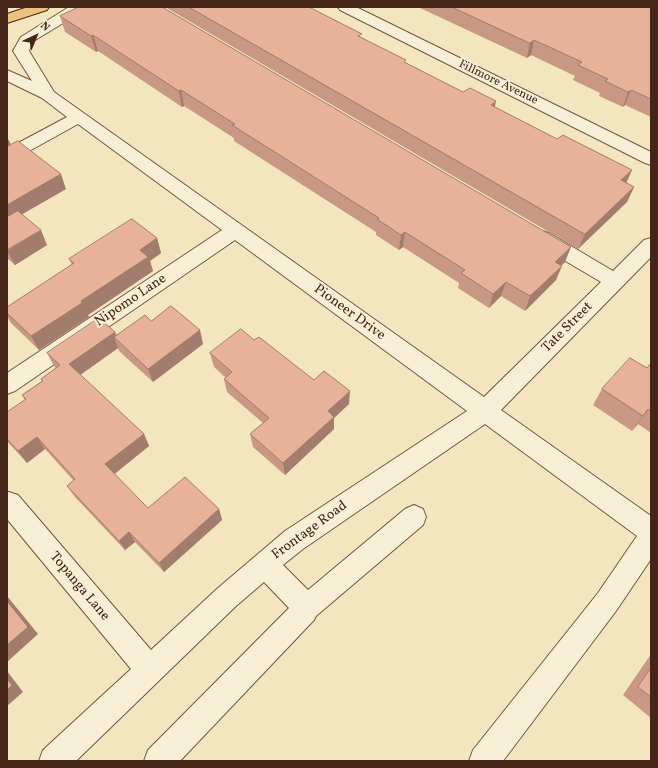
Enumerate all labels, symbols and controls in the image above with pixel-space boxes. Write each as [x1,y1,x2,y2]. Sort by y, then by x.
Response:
north arrow [16,16,56,56]
text: N [37,19,53,35]
street label: Fillmore Avenue [456,58,540,108]
street label: Nipomo Lane [92,271,170,331]
street label: Pioneer Drive [310,281,388,345]
street label: Tate Street [539,299,597,357]
street label: Frontage Road [269,498,351,564]
street label: Topanga Lane [45,549,113,625]

